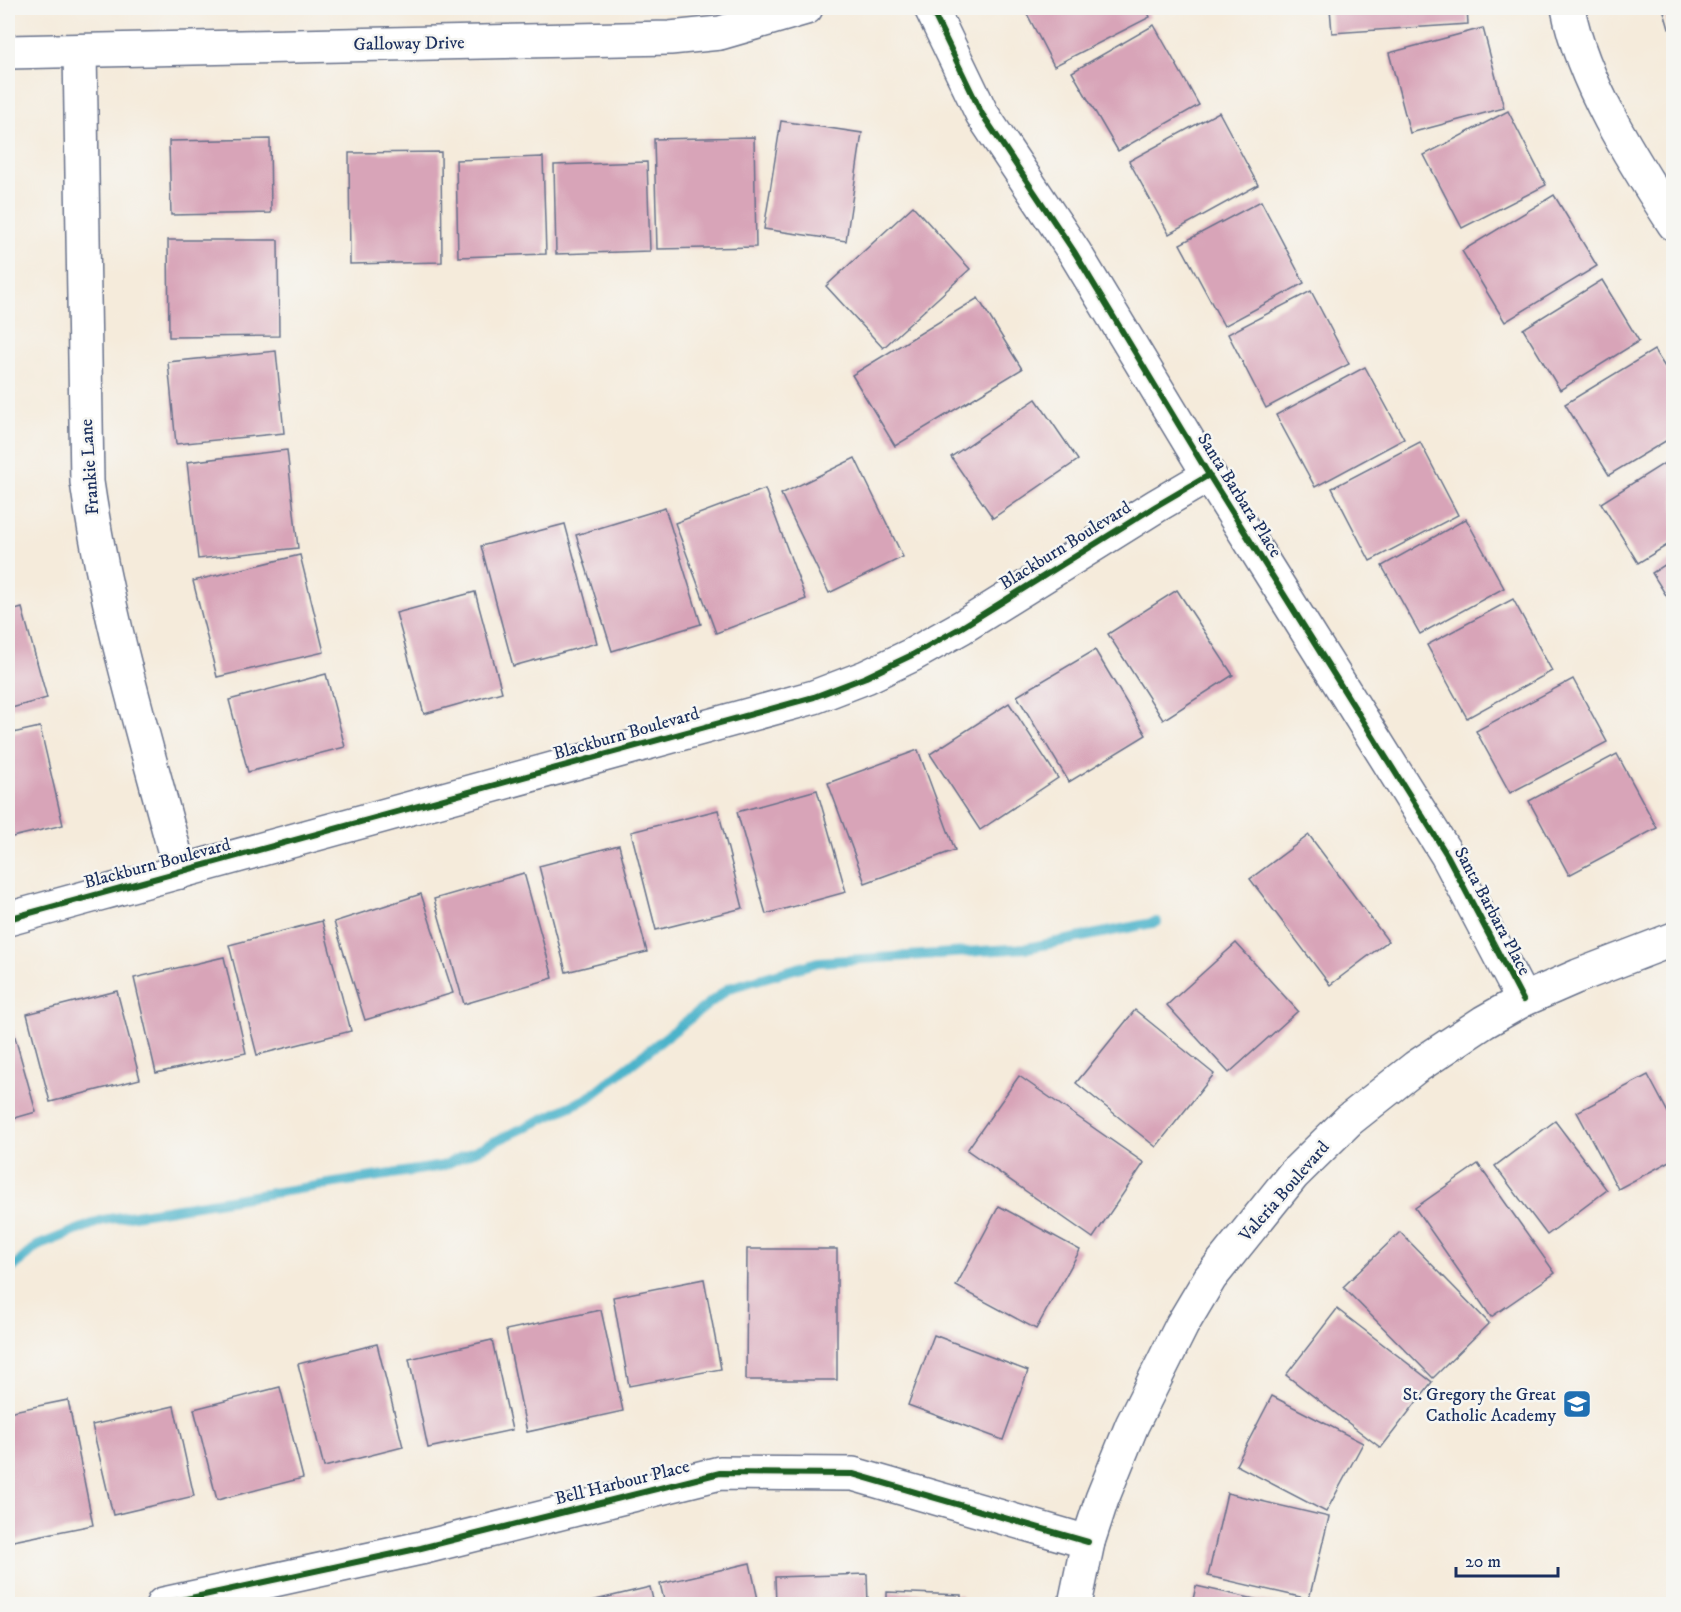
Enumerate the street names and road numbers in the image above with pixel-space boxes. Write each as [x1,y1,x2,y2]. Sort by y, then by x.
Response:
street label: Galloway Drive [353,32,465,56]
street label: Frankie Lane [76,418,104,516]
street label: Santa Barbara Place [1192,429,1286,562]
street label: Blackburn Boulevard [996,497,1135,595]
street label: Blackburn Boulevard [551,703,702,765]
street label: Blackburn Boulevard [82,834,233,894]
street label: Santa Barbara Place [1449,843,1535,979]
street label: Valeria Boulevard [1234,1137,1335,1247]
street label: Bell Harbour Place [553,1456,692,1510]

